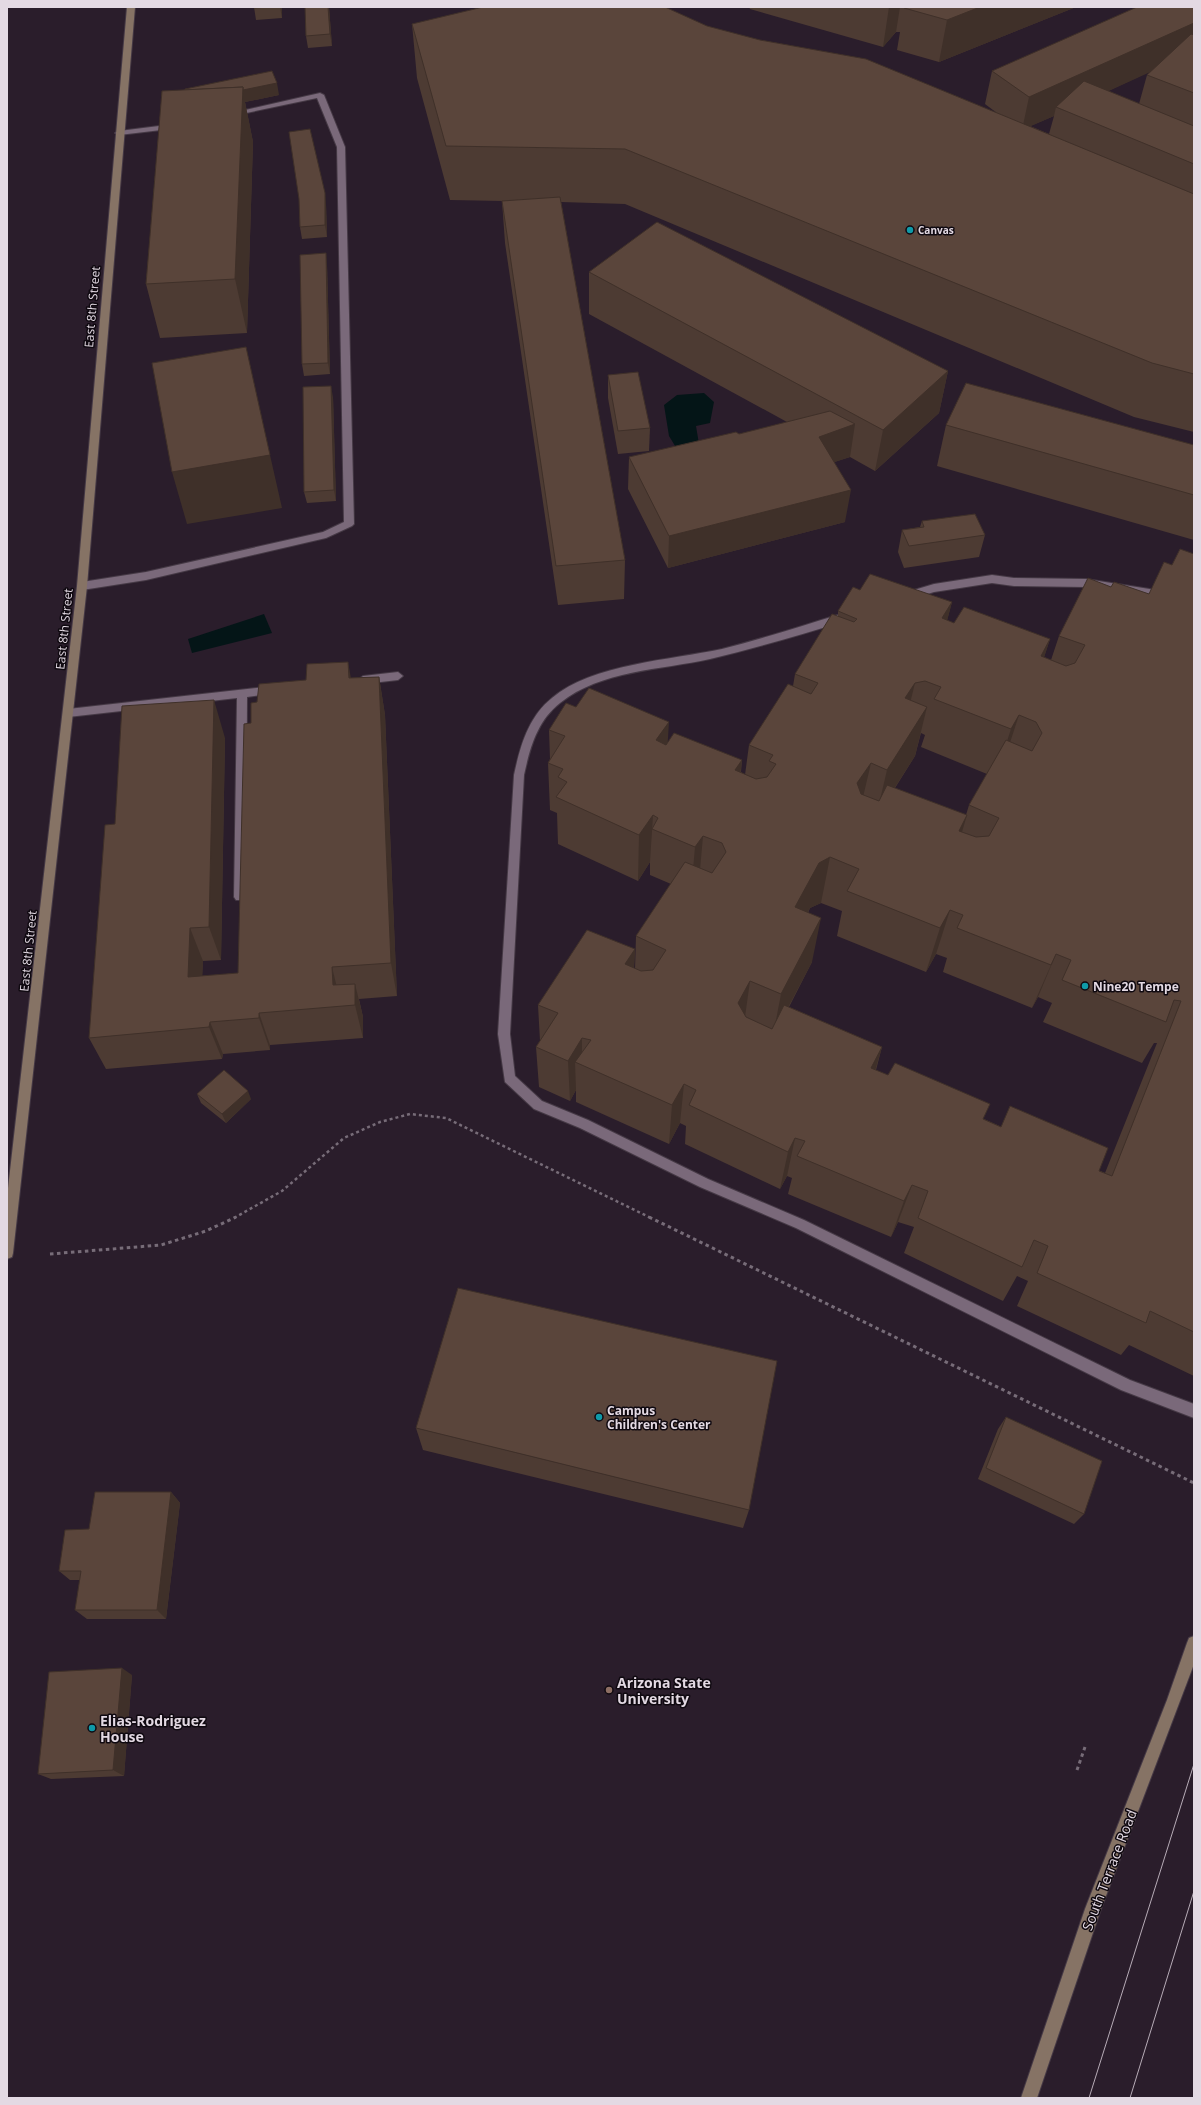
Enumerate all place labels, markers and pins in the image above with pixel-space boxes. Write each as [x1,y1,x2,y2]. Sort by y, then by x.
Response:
place label: Canvas [918,223,954,237]
marker: Canvas [905,225,915,235]
place label: Nine20 Tempe [1093,978,1179,995]
marker: Nine20 Tempe [1080,981,1090,991]
place label: Campus Children's Center [607,1402,711,1433]
marker: Campus Children's Center [594,1412,604,1422]
place label: Arizona State University [617,1673,711,1708]
marker: Arizona State University [604,1685,614,1695]
place label: Elias-Rodriguez House [100,1711,206,1746]
marker: Elias-Rodriguez House [87,1723,97,1733]

